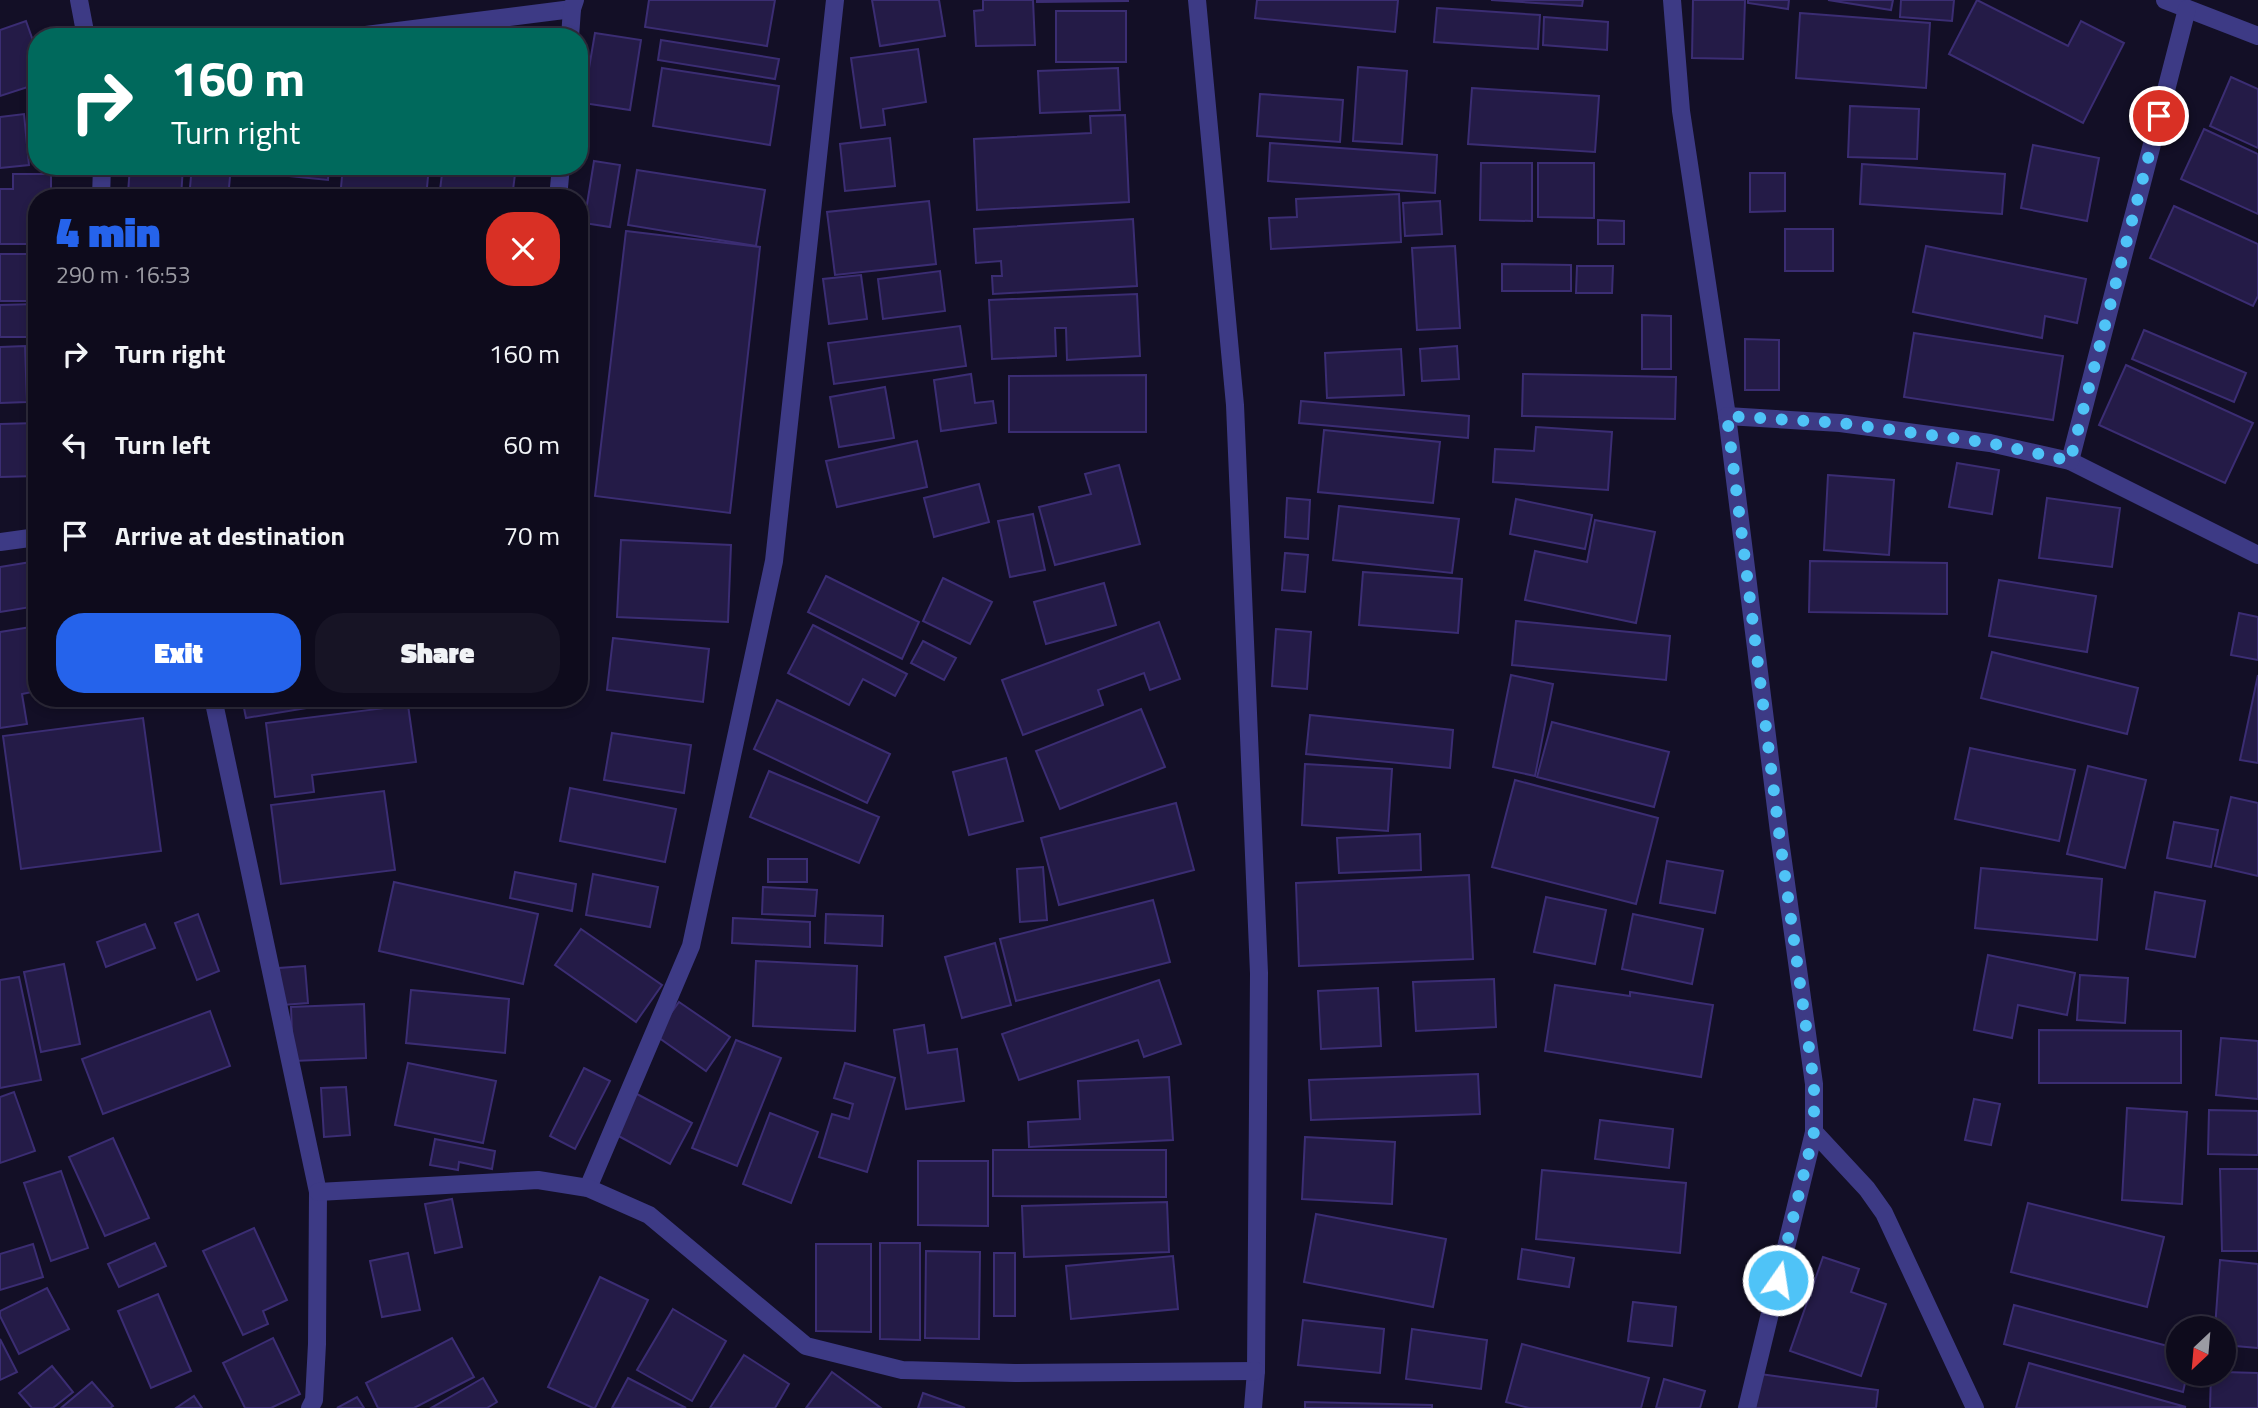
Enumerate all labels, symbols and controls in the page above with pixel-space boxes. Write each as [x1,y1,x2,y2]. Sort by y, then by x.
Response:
text: 160 m [171,40,305,115]
icon: right [56,56,147,147]
pin [2129,86,2189,146]
icon: arrive [2140,97,2178,135]
text: Turn right [171,108,300,156]
text: 4 min [56,199,160,263]
button: close [486,212,560,286]
text: 290 m · 16:53 [56,257,191,292]
text: Turn right [115,334,226,373]
text: 160 m [489,334,560,373]
icon: right [56,335,94,373]
text: Turn left [115,425,210,464]
text: 60 m [503,425,560,464]
icon: left [56,426,94,464]
text: Arrive at destination [115,516,345,555]
text: 70 m [503,516,560,555]
icon: arrive [56,517,94,555]
button: Exit [56,613,301,693]
button: Share [315,613,560,693]
position arrow [1741,1243,1815,1317]
north arrow [2166,1316,2236,1386]
map controls [2166,1316,2236,1386]

